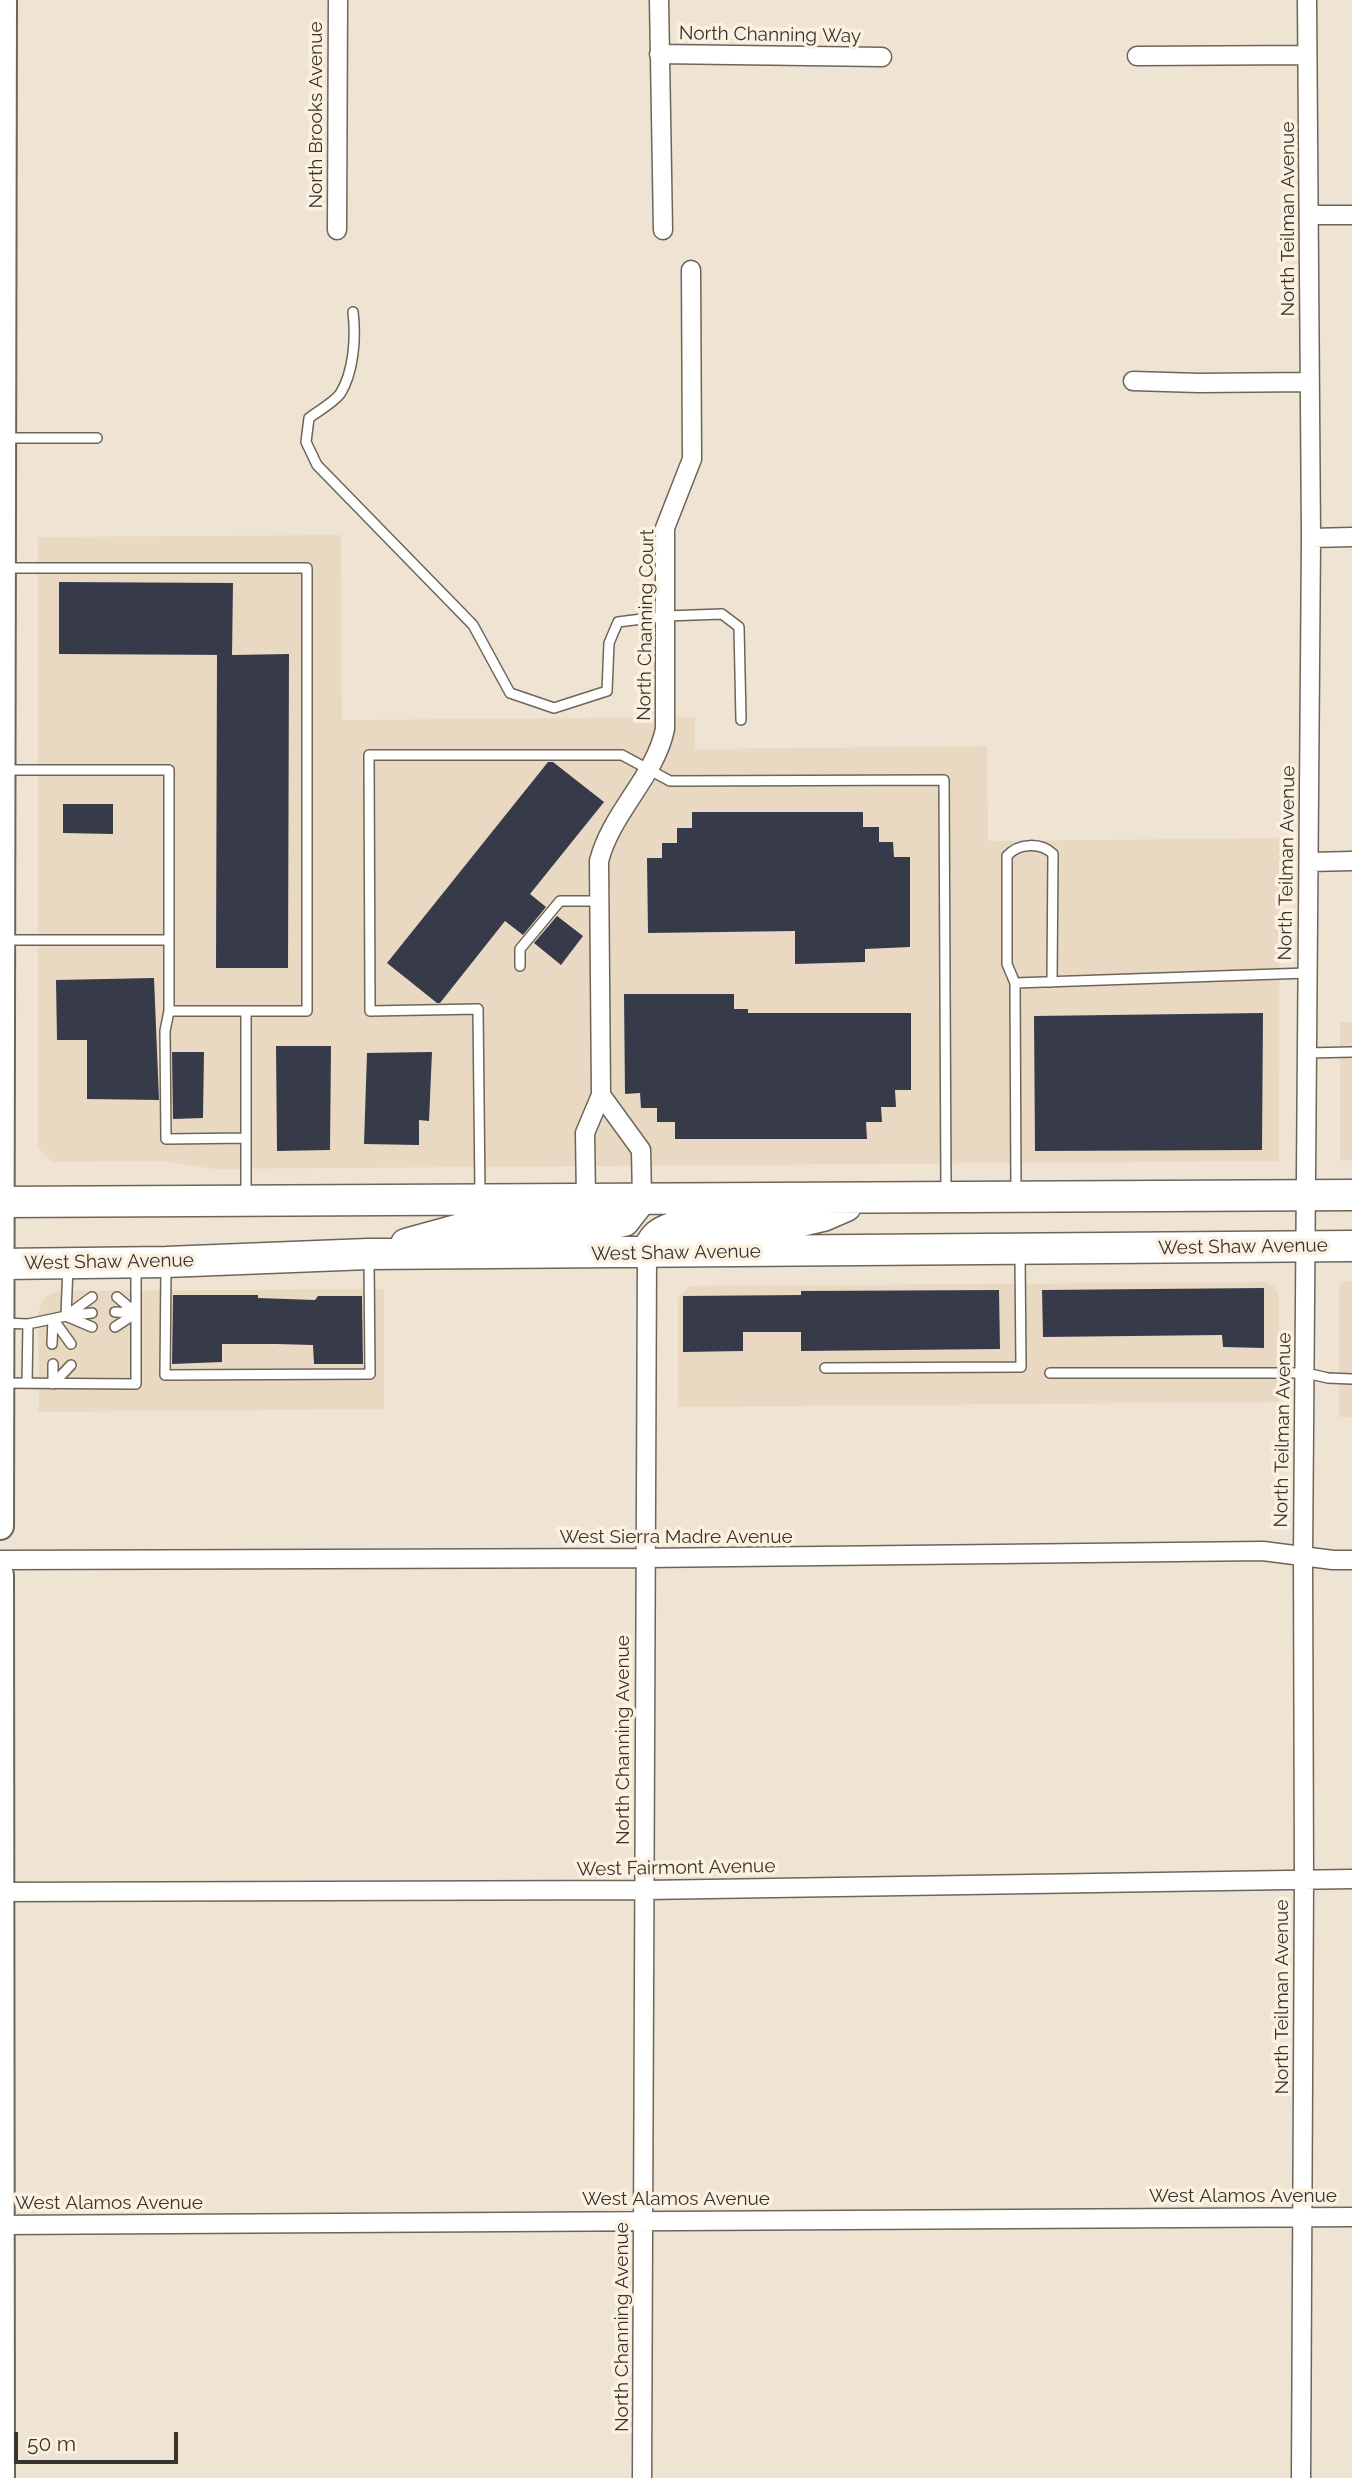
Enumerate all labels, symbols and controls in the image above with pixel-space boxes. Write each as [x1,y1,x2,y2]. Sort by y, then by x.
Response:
street label: North Brooks Avenue [305,21,327,209]
street label: North Channing Way [679,22,861,48]
street label: North Teilman Avenue [1277,121,1299,317]
street label: North Channing Court [633,529,659,721]
street label: North Teilman Avenue [1274,765,1300,961]
street label: West Shaw Avenue [1158,1234,1328,1260]
street label: West Shaw Avenue [591,1240,761,1266]
street label: West Shaw Avenue [24,1249,194,1275]
street label: North Teilman Avenue [1270,1332,1296,1528]
street label: West Sierra Madre Avenue [559,1526,793,1548]
street label: North Channing Avenue [612,1635,634,1845]
street label: West Fairmont Avenue [576,1855,776,1881]
street label: North Teilman Avenue [1271,1899,1293,2095]
street label: West Alamos Avenue [1149,2185,1337,2207]
street label: West Alamos Avenue [582,2188,770,2210]
street label: West Alamos Avenue [15,2192,203,2214]
street label: North Channing Avenue [611,2222,633,2432]
scale bar [18,2418,182,2462]
text: 50 m [27,2431,76,2456]

